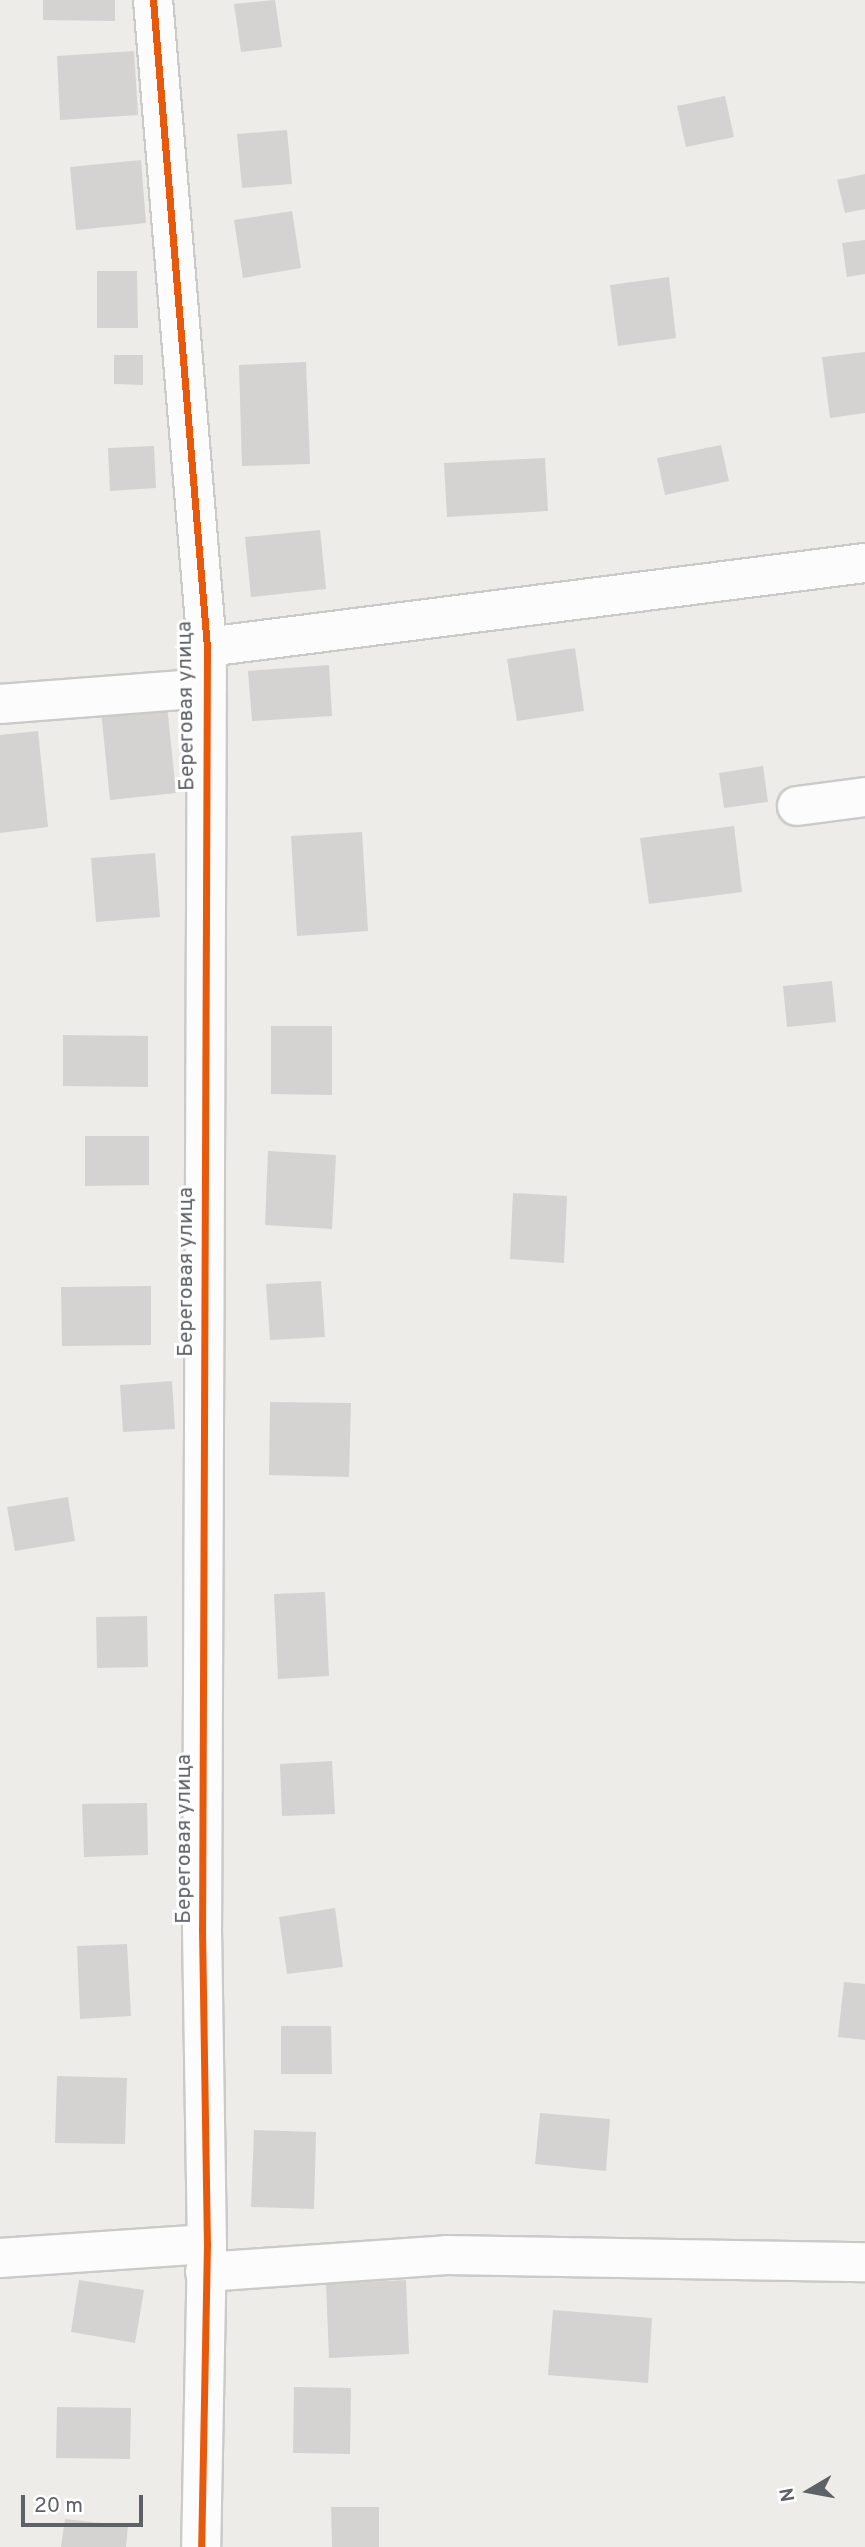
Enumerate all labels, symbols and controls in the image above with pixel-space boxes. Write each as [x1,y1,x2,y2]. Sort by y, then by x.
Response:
street label: Береговая улица [173,621,201,791]
street label: Береговая улица [174,1187,200,1357]
street label: Береговая улица [172,1754,198,1924]
north arrow [774,2456,844,2526]
scale bar [24,2480,147,2524]
text: N [775,2486,801,2503]
text: 20 m [34,2493,83,2520]

